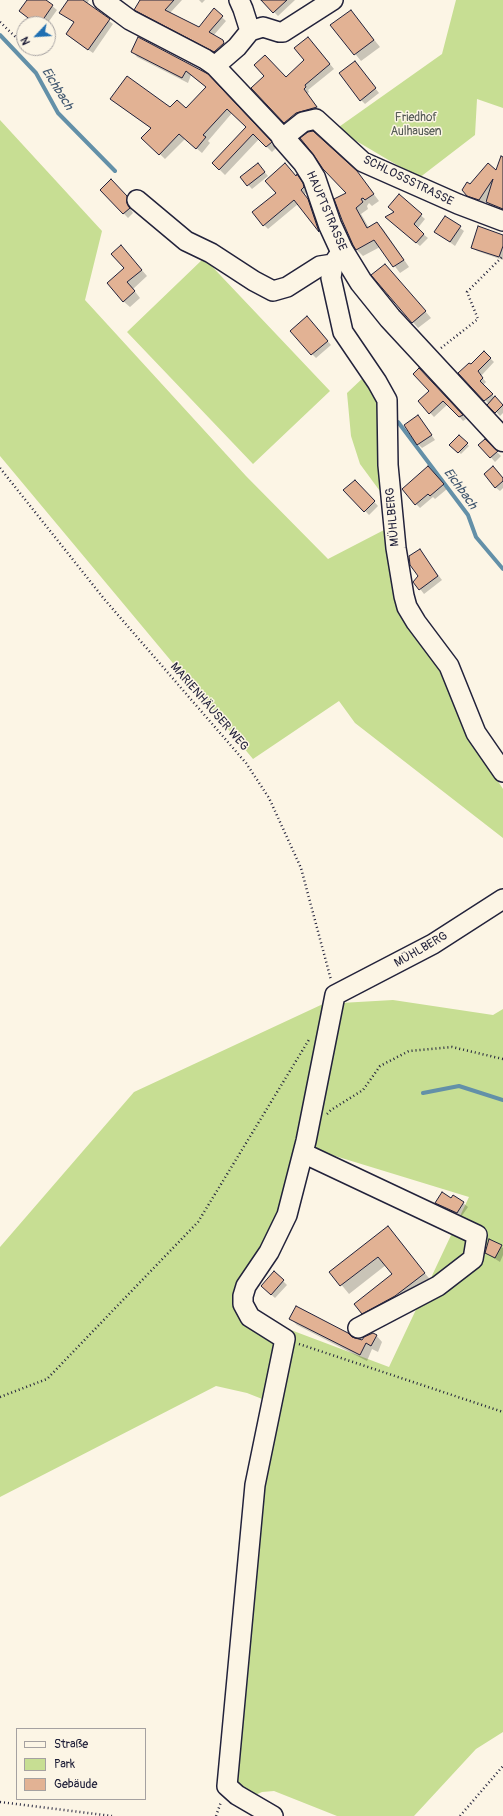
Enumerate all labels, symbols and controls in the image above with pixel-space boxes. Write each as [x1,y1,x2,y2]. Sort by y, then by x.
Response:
north arrow [16,16,56,56]
text: N [18,35,33,47]
water label: Eichbach [38,65,76,113]
park label: Friedhof Aulhausen [390,111,442,139]
street label: SCHLOSSSTRASSE [360,153,456,209]
street label: HAUPTSTRASSE [303,169,349,253]
water label: Eichbach [440,465,480,513]
street label: MÜHLBERG [383,487,403,547]
street label: MARIENHÄUSER WEG [167,660,251,754]
street label: MÜHLBERG [392,929,450,971]
legend [16,1728,146,1800]
text: Straße [54,1737,88,1752]
text: Park [54,1757,75,1772]
text: Gebäude [54,1777,97,1792]

